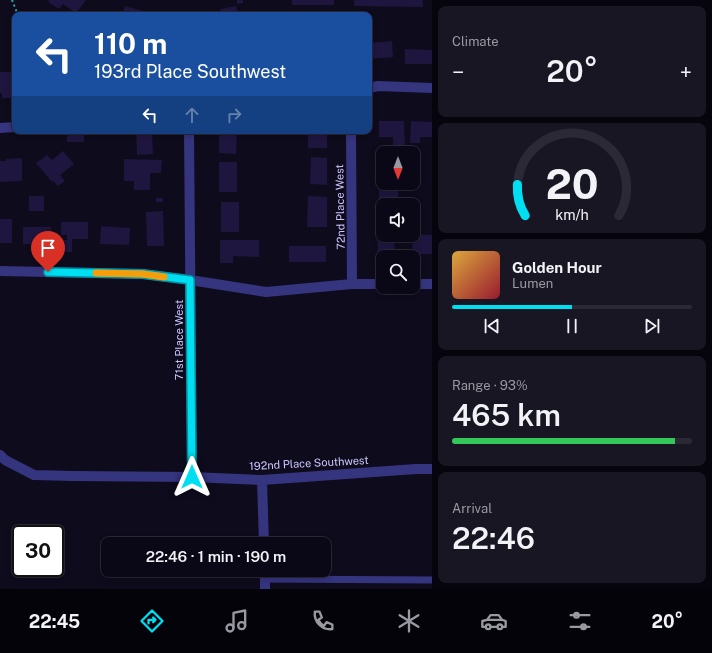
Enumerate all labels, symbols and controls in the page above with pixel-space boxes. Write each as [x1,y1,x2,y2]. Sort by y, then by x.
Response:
text: 110 m [94,27,167,60]
icon: left [28,28,80,80]
text: Climate [452,34,499,49]
text: 20° [546,53,598,89]
text: − [452,59,464,85]
text: + [680,59,692,85]
text: 193rd Place Southwest [94,61,286,82]
icon: left [139,104,161,126]
icon: ahead [181,104,203,126]
icon: right [223,104,245,126]
north arrow [376,146,420,190]
map controls [376,146,420,294]
text: 20 [545,159,599,208]
street label: 72nd Place West [333,164,347,250]
button: sound [376,198,420,242]
text: km/h [555,205,589,222]
pin [31,231,65,272]
icon: arrive [37,237,59,259]
button: search [376,250,420,294]
text: Golden Hour [512,259,602,276]
text: Lumen [512,276,553,291]
street label: 71st Place West [173,300,185,380]
icon: previous [481,315,503,337]
icon: pause [561,315,583,337]
icon: next [641,315,663,337]
text: Range · 93% [452,378,528,393]
text: 465 km [452,397,561,433]
street label: 192nd Place Southwest [249,454,369,472]
position arrow [171,456,213,498]
text: Arrival [452,501,492,516]
text: 22:46 [452,520,535,556]
speed limit sign: 30 [12,525,64,577]
text: 22:46 · 1 min · 190 m [146,548,286,565]
icon: directions [138,607,166,635]
icon: music [223,607,251,635]
icon: phone [309,607,337,635]
icon: climate [395,607,423,635]
icon: car [480,607,508,635]
icon: filters [566,607,594,635]
text: 22:45 [29,611,80,632]
text: 20° [652,611,683,632]

